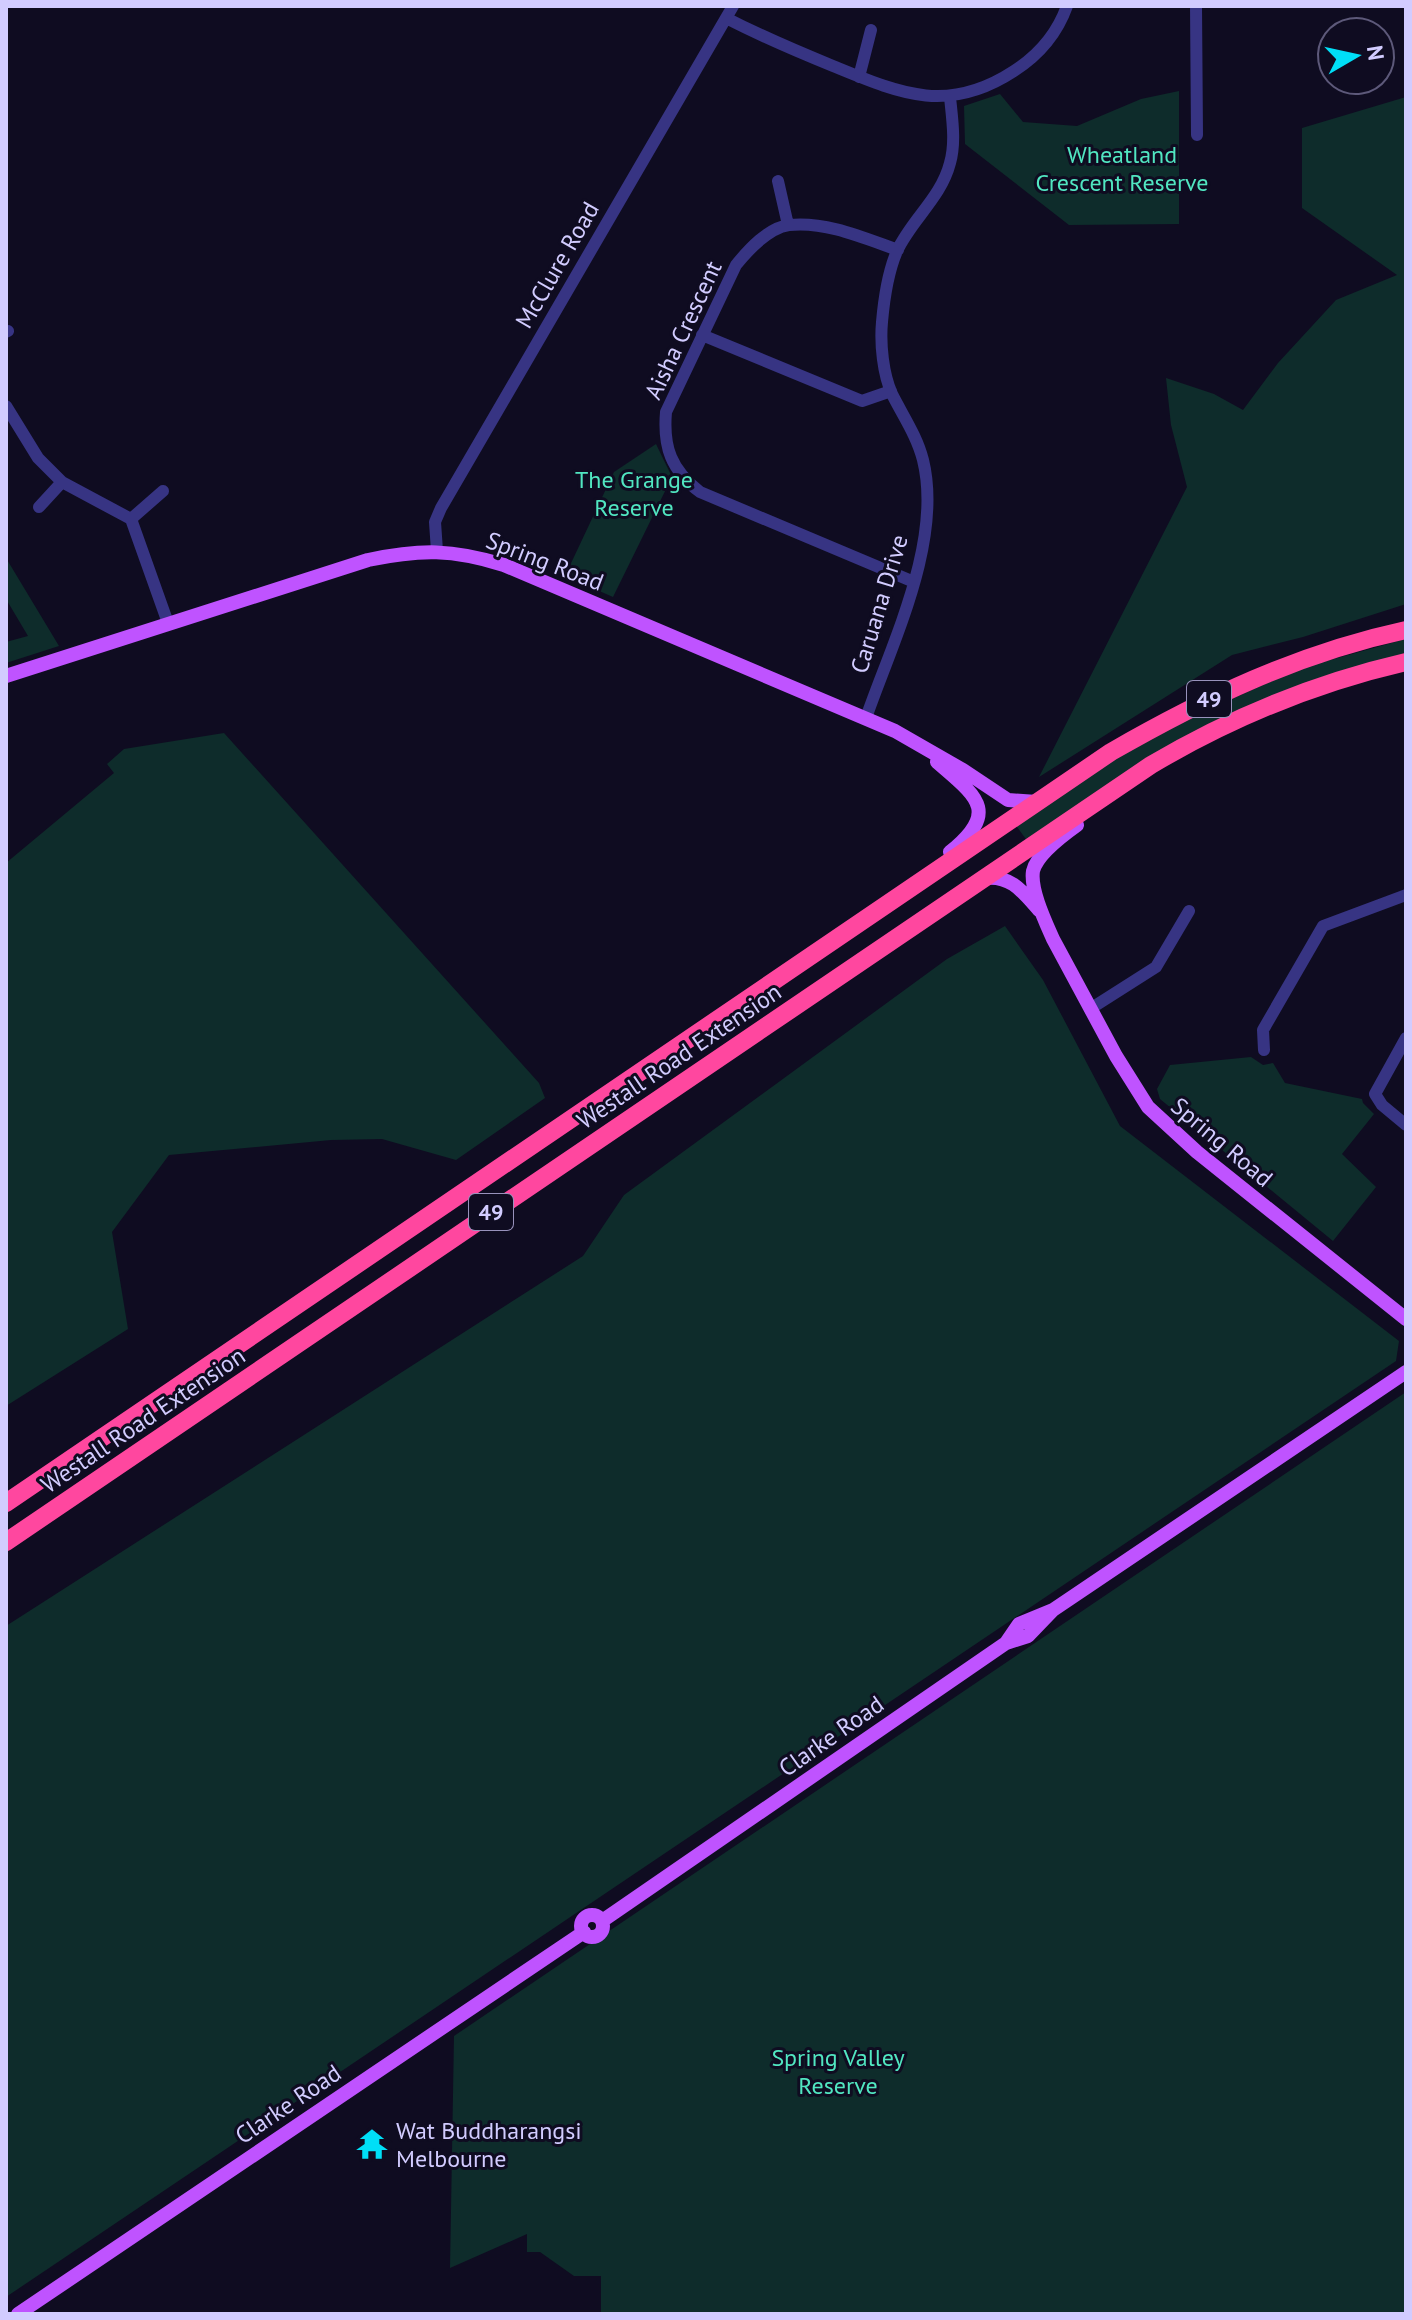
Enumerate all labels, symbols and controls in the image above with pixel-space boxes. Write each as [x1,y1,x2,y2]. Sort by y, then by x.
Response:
north arrow [1316,16,1396,96]
text: N [1361,44,1391,62]
park label: Wheatland Crescent Reserve [1035,139,1209,198]
street label: McClure Road [508,196,606,334]
street label: Aisha Crescent [637,256,729,404]
park label: The Grange Reserve [575,464,693,523]
street label: Spring Road [482,524,608,598]
street label: Caruana Drive [843,531,915,677]
road number: 49 [1187,681,1231,717]
street label: Westall Road Extension [571,976,787,1136]
street label: Spring Road [1165,1090,1279,1194]
road number: 49 [469,1194,513,1230]
street label: Westall Road Extension [35,1340,251,1500]
street label: Clarke Road [772,1688,890,1784]
park label: Spring Valley Reserve [771,2042,905,2101]
street label: Clarke Road [229,2057,347,2151]
place label: Wat Buddharangsi Melbourne [396,2115,582,2174]
temple icon: Wat Buddharangsi Melbourne [355,2127,389,2161]

